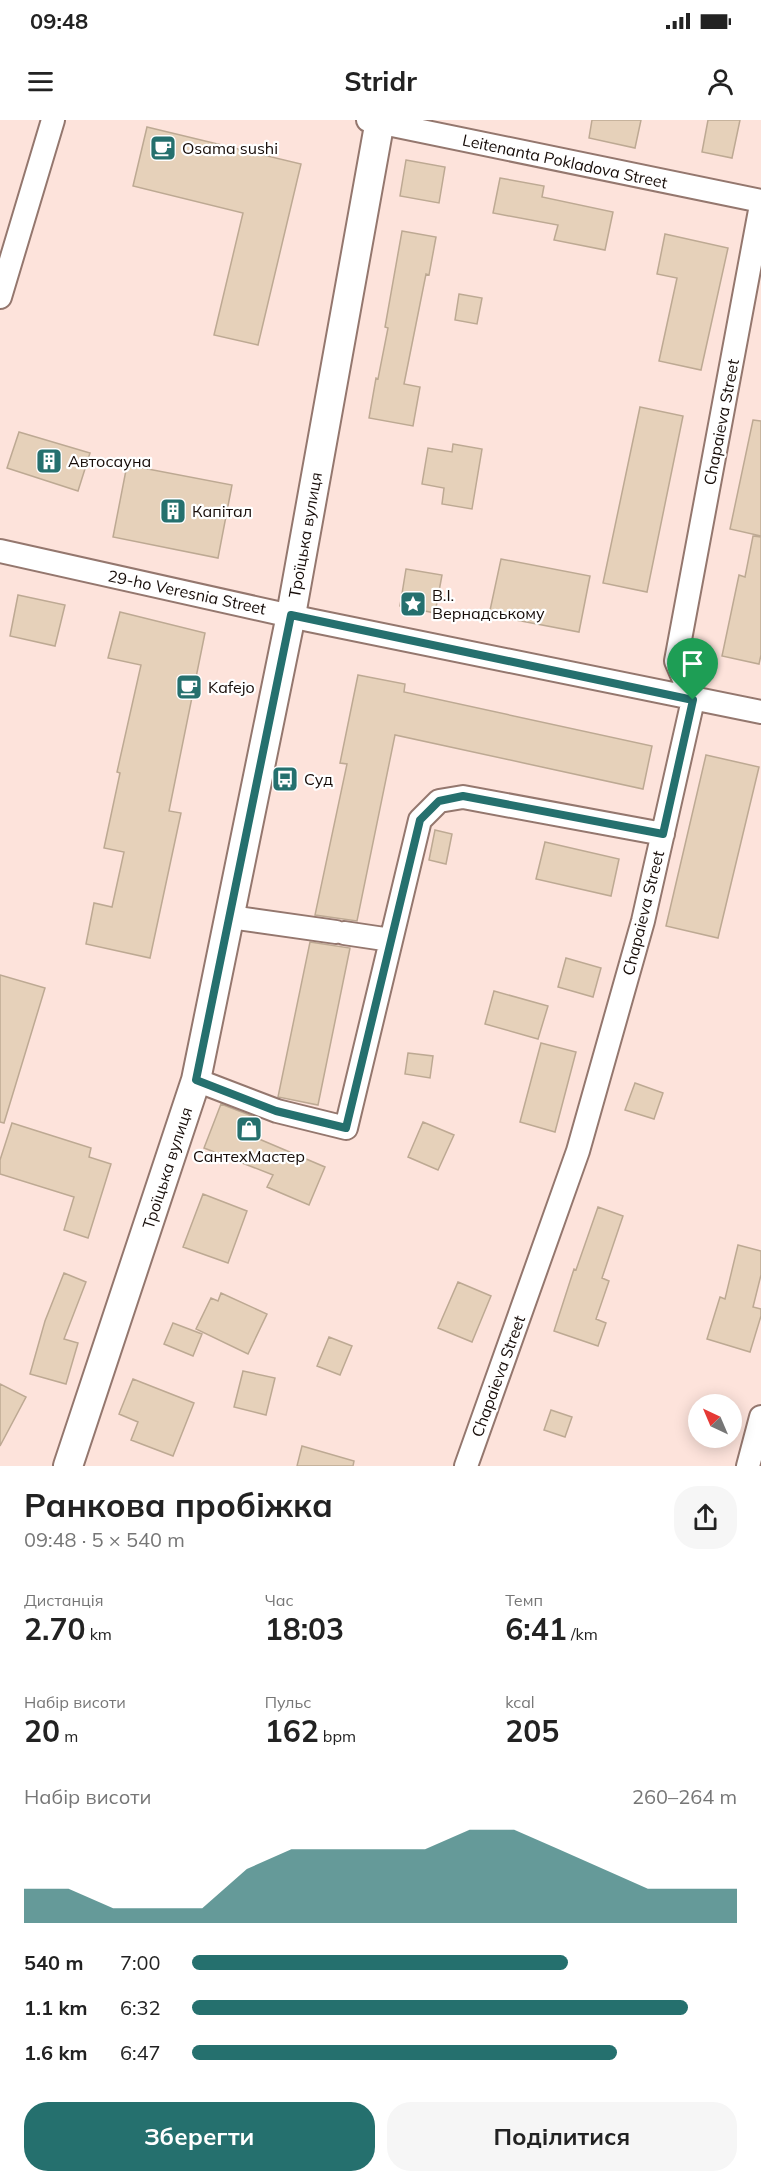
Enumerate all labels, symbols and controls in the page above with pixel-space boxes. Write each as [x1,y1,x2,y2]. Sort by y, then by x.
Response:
text: 09:48 [30,7,88,35]
text: Stridr [344,64,417,98]
icon: menu [24,65,57,98]
icon: person [704,65,737,98]
street label: Leitenanta Pokladova Street [461,129,670,193]
cafe icon: Osama sushi [148,133,178,163]
place label: Osama sushi [182,138,278,158]
street label: Chapaieva Street [699,357,743,487]
building icon: Автосауна [34,446,64,476]
place label: Автосауна [68,451,151,471]
street label: Троїцька вулиця [284,471,326,599]
building icon: Капітал [158,496,188,526]
place label: Капітал [192,501,252,521]
street label: 29-ho Veresnia Street [106,565,268,619]
place label: В.І. Вернадському [432,585,545,623]
place icon: В.І. Вернадському [398,589,428,619]
pin [667,638,718,700]
icon: arrive [676,647,709,680]
cafe icon: Kafejo [174,672,204,702]
place label: Kafejo [208,677,255,697]
bus stop icon: Суд [270,764,300,794]
place label: Суд [304,769,333,789]
street label: Chapaieva Street [618,848,668,977]
street label: Троїцька вулиця [138,1104,196,1232]
shop icon: СантехМастер [234,1114,264,1144]
place label: СантехМастер [193,1146,305,1166]
street label: Chapaieva Street [467,1312,529,1440]
north arrow [688,1394,742,1448]
map controls [688,1394,742,1448]
text: Ранкова пробіжка [24,1484,333,1525]
button: share [674,1486,737,1549]
text: 09:48 · 5 × 540 m [24,1527,185,1552]
text: Дистанція [24,1590,104,1610]
text: Час [265,1590,294,1610]
text: Темп [505,1590,543,1610]
text: 2.70 [24,1610,85,1648]
text: 18:03 [265,1610,344,1648]
text: 6:41 [505,1610,567,1648]
text: km [85,1624,112,1644]
text: /km [567,1624,598,1644]
text: Набір висоти [24,1692,126,1712]
text: Пульс [265,1692,311,1712]
text: kcal [505,1692,535,1712]
text: 20 [24,1712,60,1750]
text: 162 [265,1712,319,1750]
text: 205 [505,1712,559,1750]
text: m [60,1726,78,1746]
text: bpm [319,1726,356,1746]
text: Набір висоти [24,1784,151,1809]
text: 260–264 m [632,1784,737,1809]
text: 540 m [24,1950,83,1975]
text: 7:00 [120,1950,161,1975]
text: 1.1 km [24,1995,87,2020]
text: 6:32 [120,1995,161,2020]
text: 1.6 km [24,2040,87,2065]
text: 6:47 [120,2040,161,2065]
button: Зберегти [24,2102,375,2171]
button: Поділитися [387,2102,737,2171]

